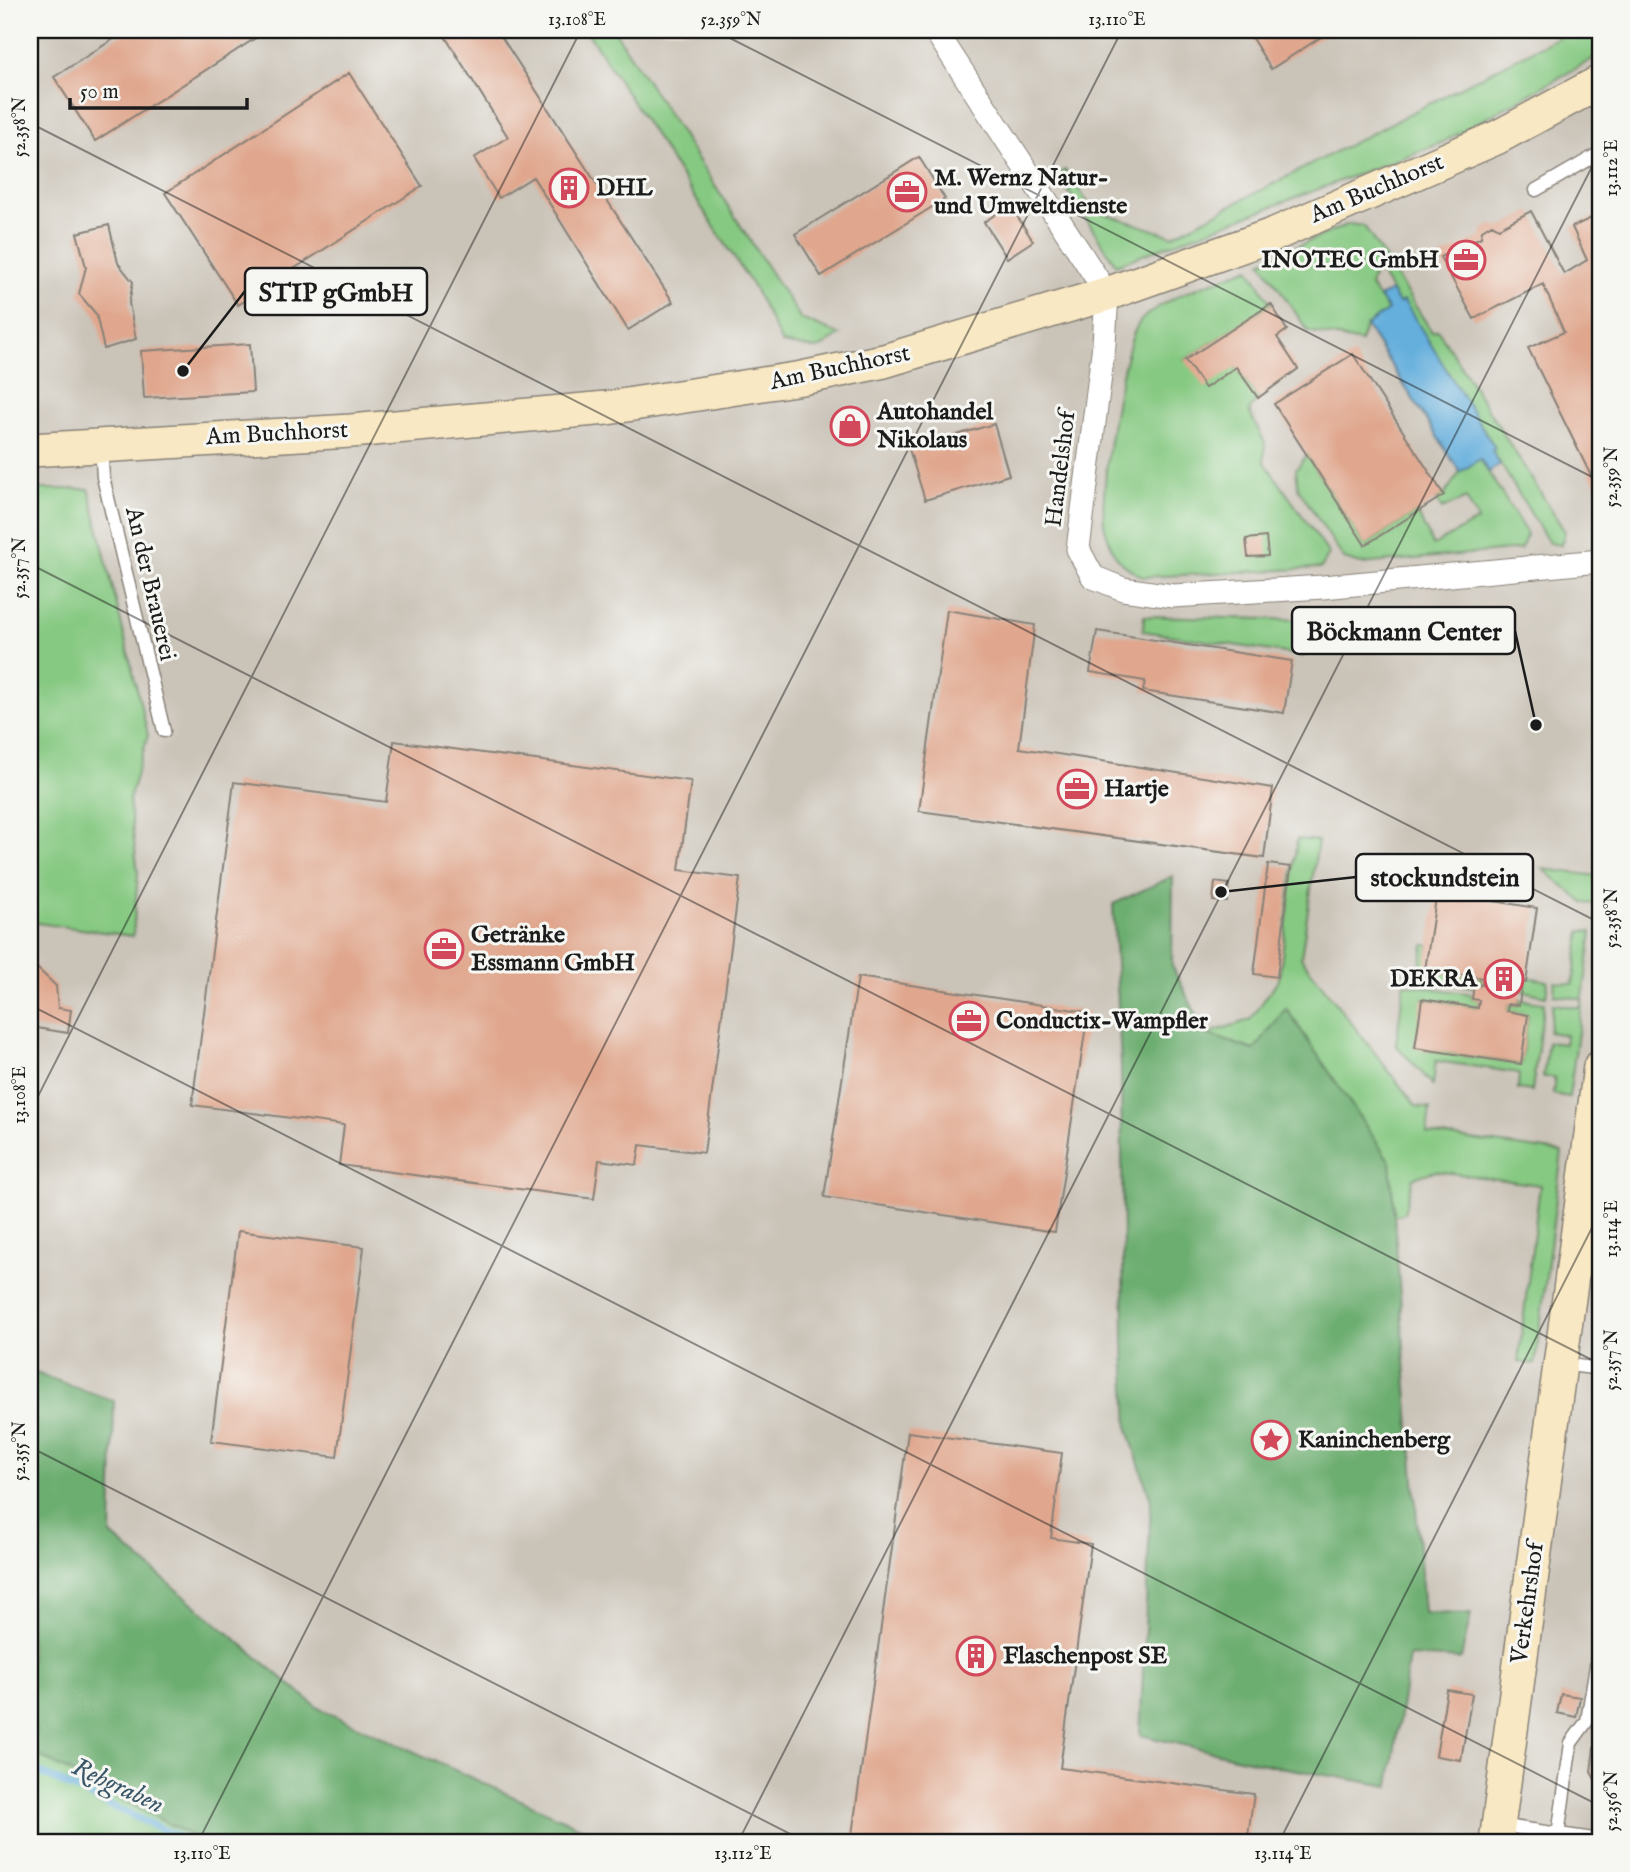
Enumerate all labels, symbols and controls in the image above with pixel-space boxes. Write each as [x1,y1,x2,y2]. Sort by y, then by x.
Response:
text: 13.108°E [548,9,606,32]
text: 52.359°N [700,9,762,32]
text: 13.110°E [1088,9,1146,32]
scale bar [70,66,247,110]
text: 50 m [80,79,119,106]
text: 52.358°N [9,96,32,157]
text: 13.112°E [1601,139,1624,197]
street label: Am Buchhorst [1304,147,1449,231]
place label: M. Wernz Natur- und Umweltdienste [934,163,1127,222]
building icon: DHL [548,167,590,209]
office icon: M. Wernz Natur- und Umweltdienste [886,171,928,213]
place label: DHL [596,173,654,204]
office icon: INOTEC GmbH [1445,239,1487,281]
place label: INOTEC GmbH [1261,245,1439,276]
callout: STIP gGmbH [245,268,427,315]
text: STIP gGmbH [259,277,413,310]
street label: Am Buchhorst [766,338,913,398]
place label: Autohandel Nikolaus [876,397,993,456]
shop icon: Autohandel Nikolaus [829,405,871,447]
street label: Handelshof [1038,405,1084,529]
street label: Am Buchhorst [204,415,349,453]
text: 52.359°N [1601,446,1624,508]
street label: An der Brauerei [117,503,183,664]
text: 52.357°N [9,537,32,599]
callout: Böckmann Center [1292,607,1515,654]
text: Böckmann Center [1306,616,1502,649]
office icon: Hartje [1056,768,1098,810]
place label: Hartje [1104,774,1169,805]
callout: stockundstein [1356,854,1533,901]
text: stockundstein [1370,862,1520,895]
text: 52.358°N [1601,887,1624,948]
place label: Getränke Essmann GmbH [471,920,635,979]
office icon: Getränke Essmann GmbH [423,928,465,970]
building icon: DEKRA [1483,958,1525,1000]
place label: DEKRA [1390,964,1479,995]
office icon: Conductix-Wampfler [948,1000,990,1042]
place label: Conductix-Wampfler [996,1006,1208,1037]
text: 13.108°E [9,1066,32,1124]
text: 13.114°E [1601,1200,1624,1258]
text: 52.357°N [1601,1329,1624,1391]
place icon: Kaninchenberg [1250,1419,1292,1461]
text: 52.355°N [9,1421,32,1481]
place label: Kaninchenberg [1298,1425,1451,1456]
street label: Verkehrshof [1504,1536,1552,1667]
building icon: Flaschenpost SE [955,1635,997,1677]
place label: Flaschenpost SE [1003,1641,1168,1672]
water label: Rehgraben [66,1750,169,1822]
text: 52.356°N [1601,1770,1624,1831]
text: 13.110°E [173,1843,231,1866]
text: 13.112°E [714,1843,772,1866]
text: 13.114°E [1254,1843,1312,1866]

